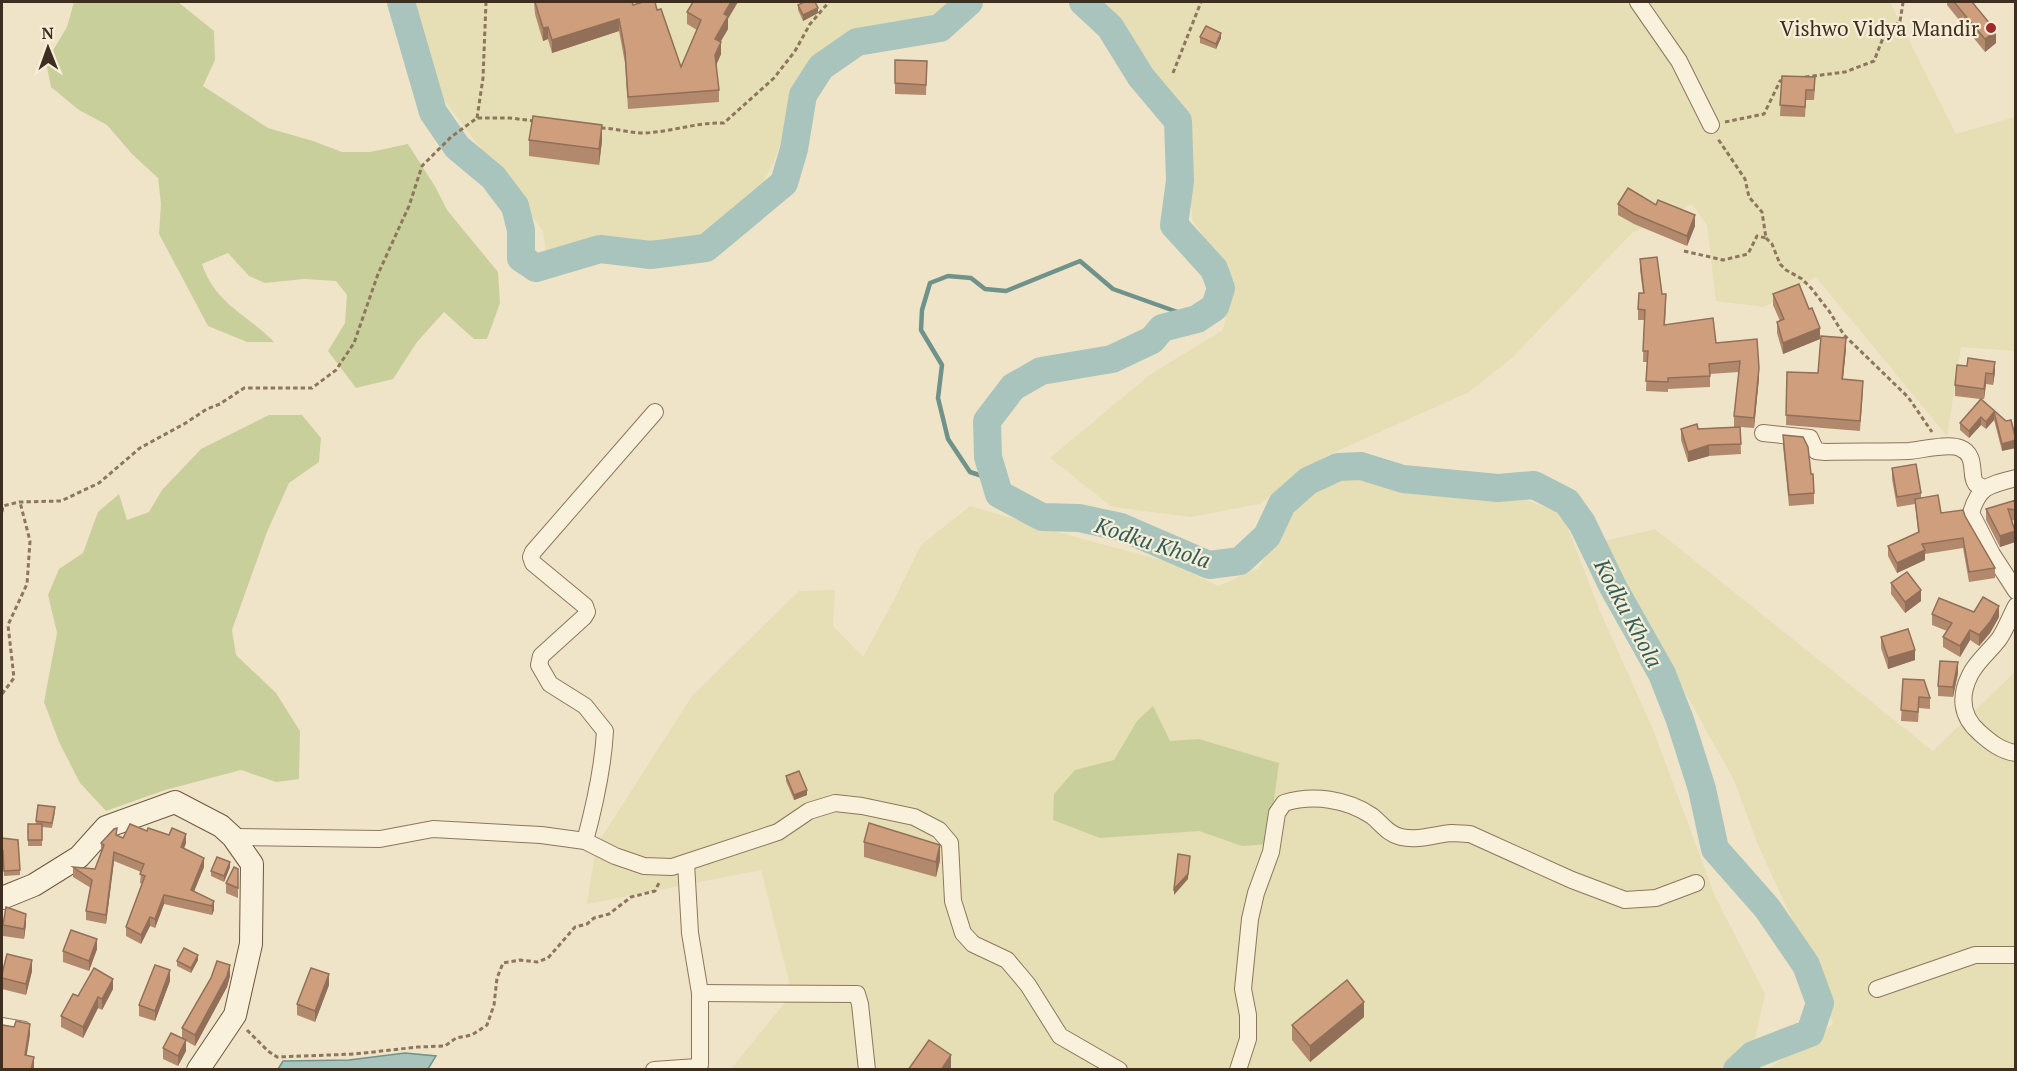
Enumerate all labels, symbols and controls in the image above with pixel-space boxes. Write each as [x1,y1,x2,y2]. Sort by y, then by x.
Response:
place label: Vishwo Vidya Mandir [1780,14,1979,42]
north arrow [18,18,78,78]
marker: Vishwo Vidya Mandir [1984,21,1998,35]
text: N [41,22,54,44]
water label: Kodku Khola [1091,509,1214,574]
water label: Kodku Khola [1588,553,1670,673]

